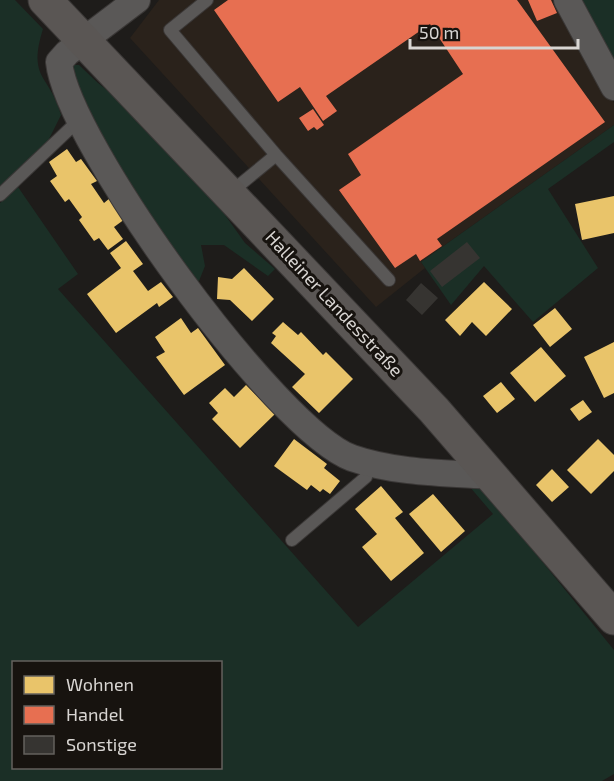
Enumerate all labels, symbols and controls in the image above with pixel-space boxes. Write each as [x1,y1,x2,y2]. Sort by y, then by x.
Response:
scale bar [410,12,578,50]
text: 50 m [419,21,459,43]
street label: Halleiner Landesstraße [261,226,408,381]
legend [12,661,222,769]
text: Wohnen [66,673,134,695]
text: Handel [66,703,124,725]
text: Sonstige [66,733,137,755]

